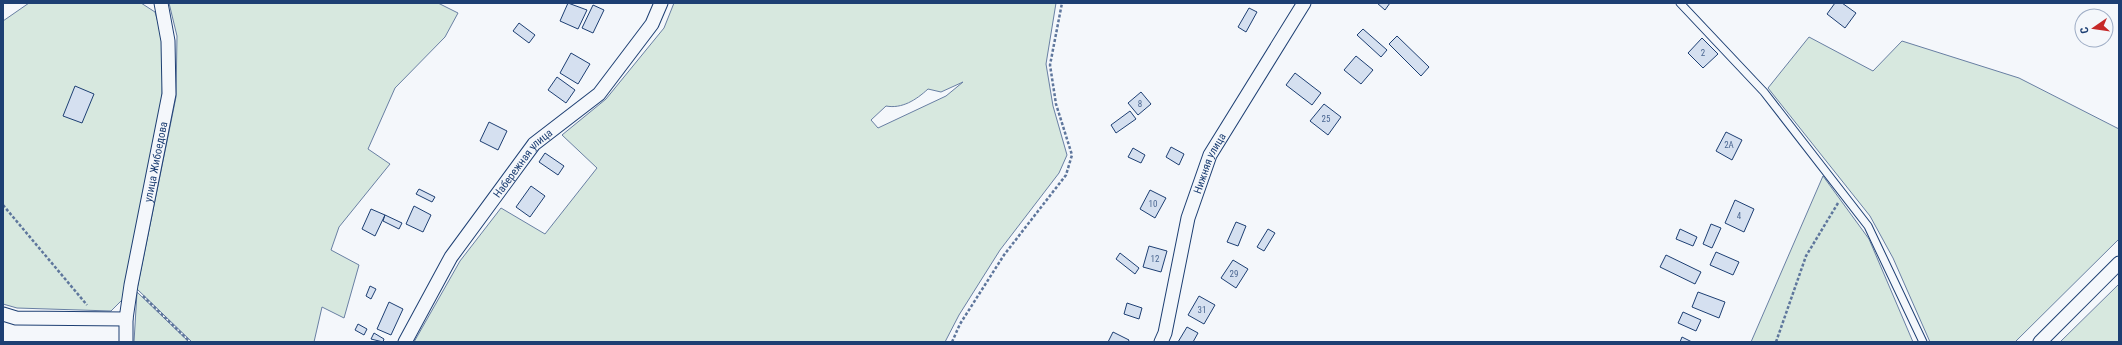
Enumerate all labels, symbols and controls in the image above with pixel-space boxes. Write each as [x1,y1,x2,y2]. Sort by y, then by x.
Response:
north arrow [2074,8,2114,48]
text: С [2078,26,2092,35]
house number: 2 [1701,48,1706,58]
house number: 8 [1138,99,1142,109]
house number: 25 [1322,114,1331,124]
street label: улица Жибоедова [141,120,170,203]
street label: Набережная улица [490,126,555,200]
street label: Нижняя улица [1191,131,1229,195]
house number: 2А [1724,140,1734,150]
house number: 10 [1149,199,1157,209]
house number: 4 [1737,211,1742,221]
house number: 12 [1151,254,1160,264]
house number: 29 [1230,269,1238,279]
house number: 31 [1198,305,1206,315]

